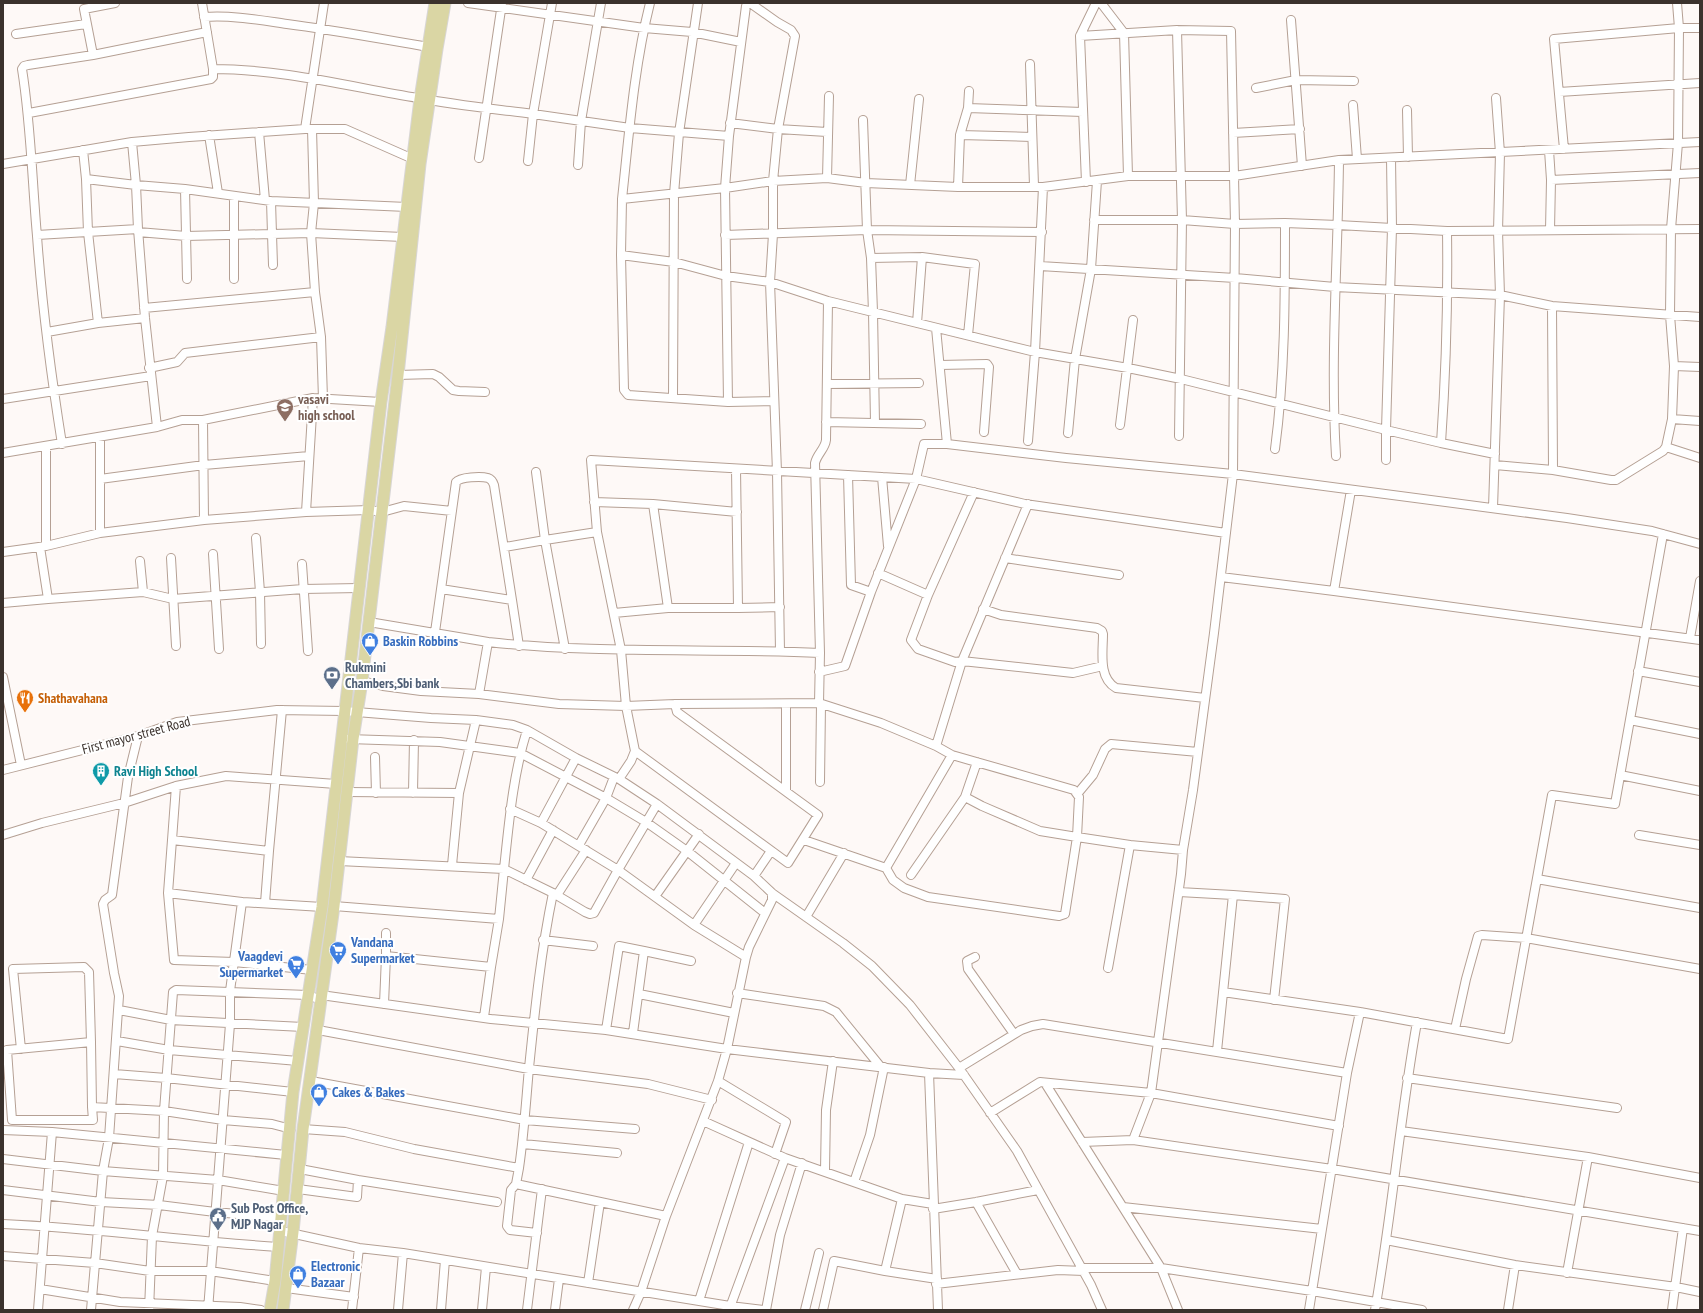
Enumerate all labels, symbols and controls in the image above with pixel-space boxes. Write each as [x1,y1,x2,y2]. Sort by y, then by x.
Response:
place label: vasavi high school [297,390,355,424]
school or university icon: vasavi high school [275,397,295,422]
shop icon: Baskin Robbins [360,631,380,656]
place label: Baskin Robbins [383,632,458,650]
place label: Rukmini Chambers,Sbi bank [345,658,440,692]
bank icon: Rukmini Chambers,Sbi bank [322,665,342,690]
restaurant icon: Shathavahana [15,688,35,713]
place label: Shathavahana [38,689,108,707]
street label: First mayor street Road [80,712,192,758]
building icon: Ravi High School [91,761,111,786]
place label: Ravi High School [114,762,198,780]
place label: Vandana Supermarket [350,933,415,967]
supermarket icon: Vandana Supermarket [328,940,348,965]
place label: Vaagdevi Supermarket [219,947,283,981]
supermarket icon: Vaagdevi Supermarket [286,954,306,979]
shop icon: Cakes & Bakes [309,1082,329,1107]
place label: Cakes & Bakes [332,1083,405,1101]
place label: Sub Post Office, MJP Nagar [231,1199,308,1233]
public building icon: Sub Post Office, MJP Nagar [208,1206,228,1231]
place label: Electronic Bazaar [311,1257,360,1291]
shop icon: Electronic Bazaar [288,1264,308,1289]

